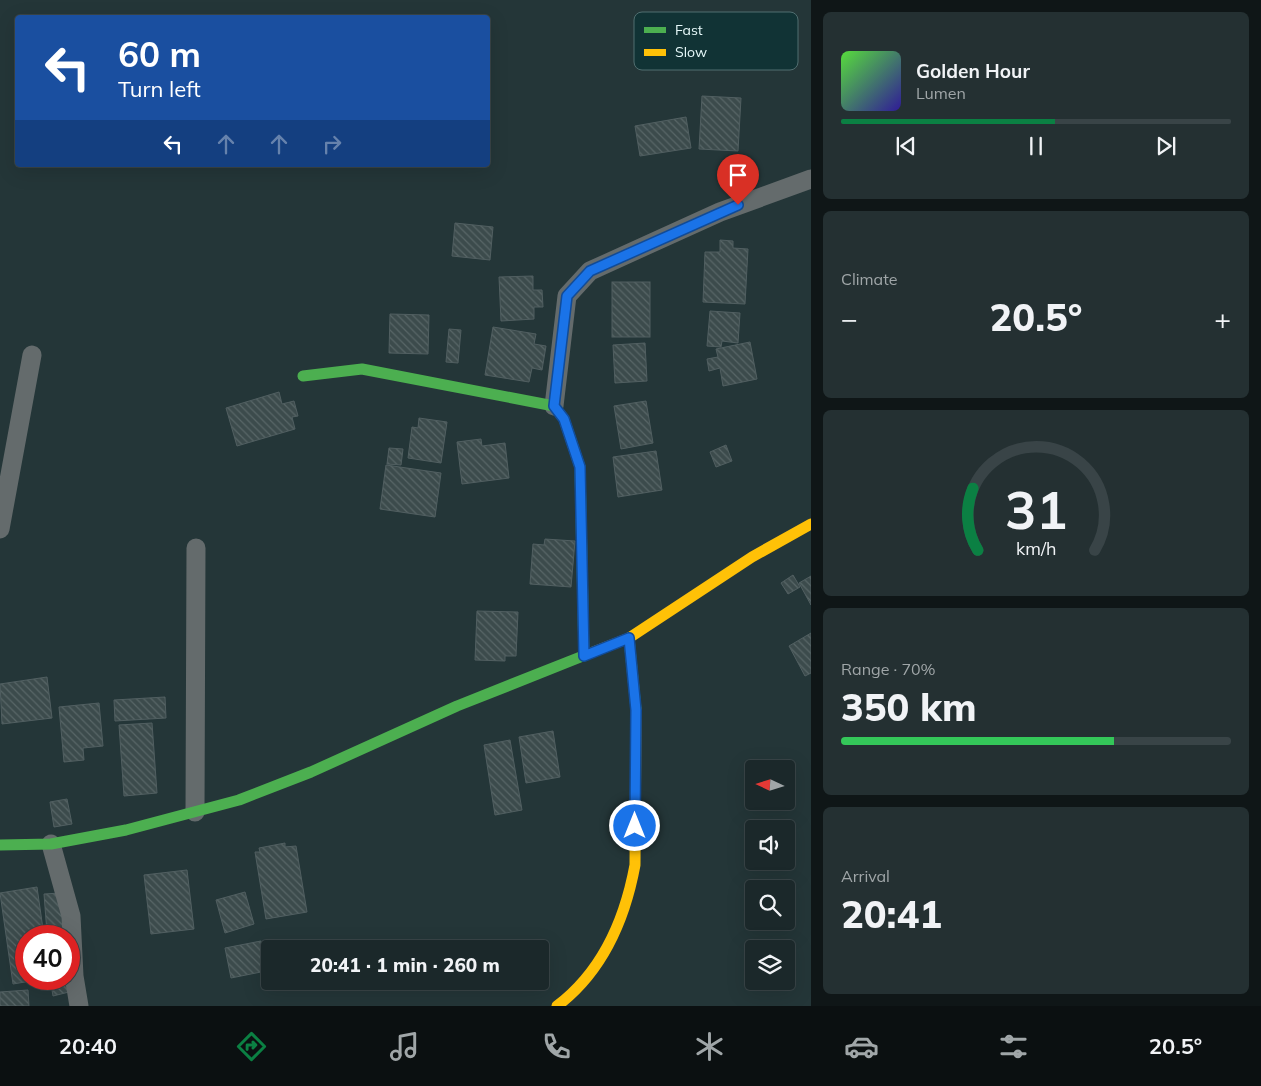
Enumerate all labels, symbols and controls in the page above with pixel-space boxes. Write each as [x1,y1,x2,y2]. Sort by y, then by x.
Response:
legend [634,12,798,70]
text: Fast [675,21,703,39]
text: 60 m [118,32,201,76]
icon: left [35,35,100,100]
text: Slow [675,43,707,61]
text: Golden Hour [916,59,1030,83]
text: Turn left [118,75,201,103]
text: Lumen [916,83,966,103]
icon: left [159,130,187,158]
icon: ahead [212,130,240,158]
icon: ahead [265,130,293,158]
icon: right [318,130,346,158]
icon: previous [892,132,920,160]
icon: pause [1022,132,1050,160]
icon: next [1152,132,1180,160]
pin [717,154,759,205]
icon: arrive [724,161,752,189]
text: Climate [841,269,897,289]
text: 20.5° [990,293,1082,341]
text: − [841,301,858,336]
text: + [1214,301,1231,336]
text: 31 [1005,477,1067,542]
text: km/h [1016,537,1056,559]
text: Range · 70% [841,659,936,679]
text: 350 km [841,683,977,731]
north arrow [745,760,795,810]
map controls [745,760,795,990]
position arrow [608,799,660,851]
button: sound [745,820,795,870]
text: Arrival [841,866,890,886]
button: search [745,880,795,930]
text: 20:41 [841,890,942,938]
speed limit sign: 40 [15,925,80,990]
button: layers [745,940,795,990]
text: 20:41 · 1 min · 260 m [310,953,500,977]
icon: directions [234,1029,269,1064]
icon: music [387,1029,422,1064]
icon: phone [539,1029,574,1064]
icon: climate [692,1029,727,1064]
icon: car [844,1029,879,1064]
icon: filters [996,1029,1031,1064]
text: 20:40 [59,1032,117,1060]
text: 20.5° [1149,1032,1202,1060]

